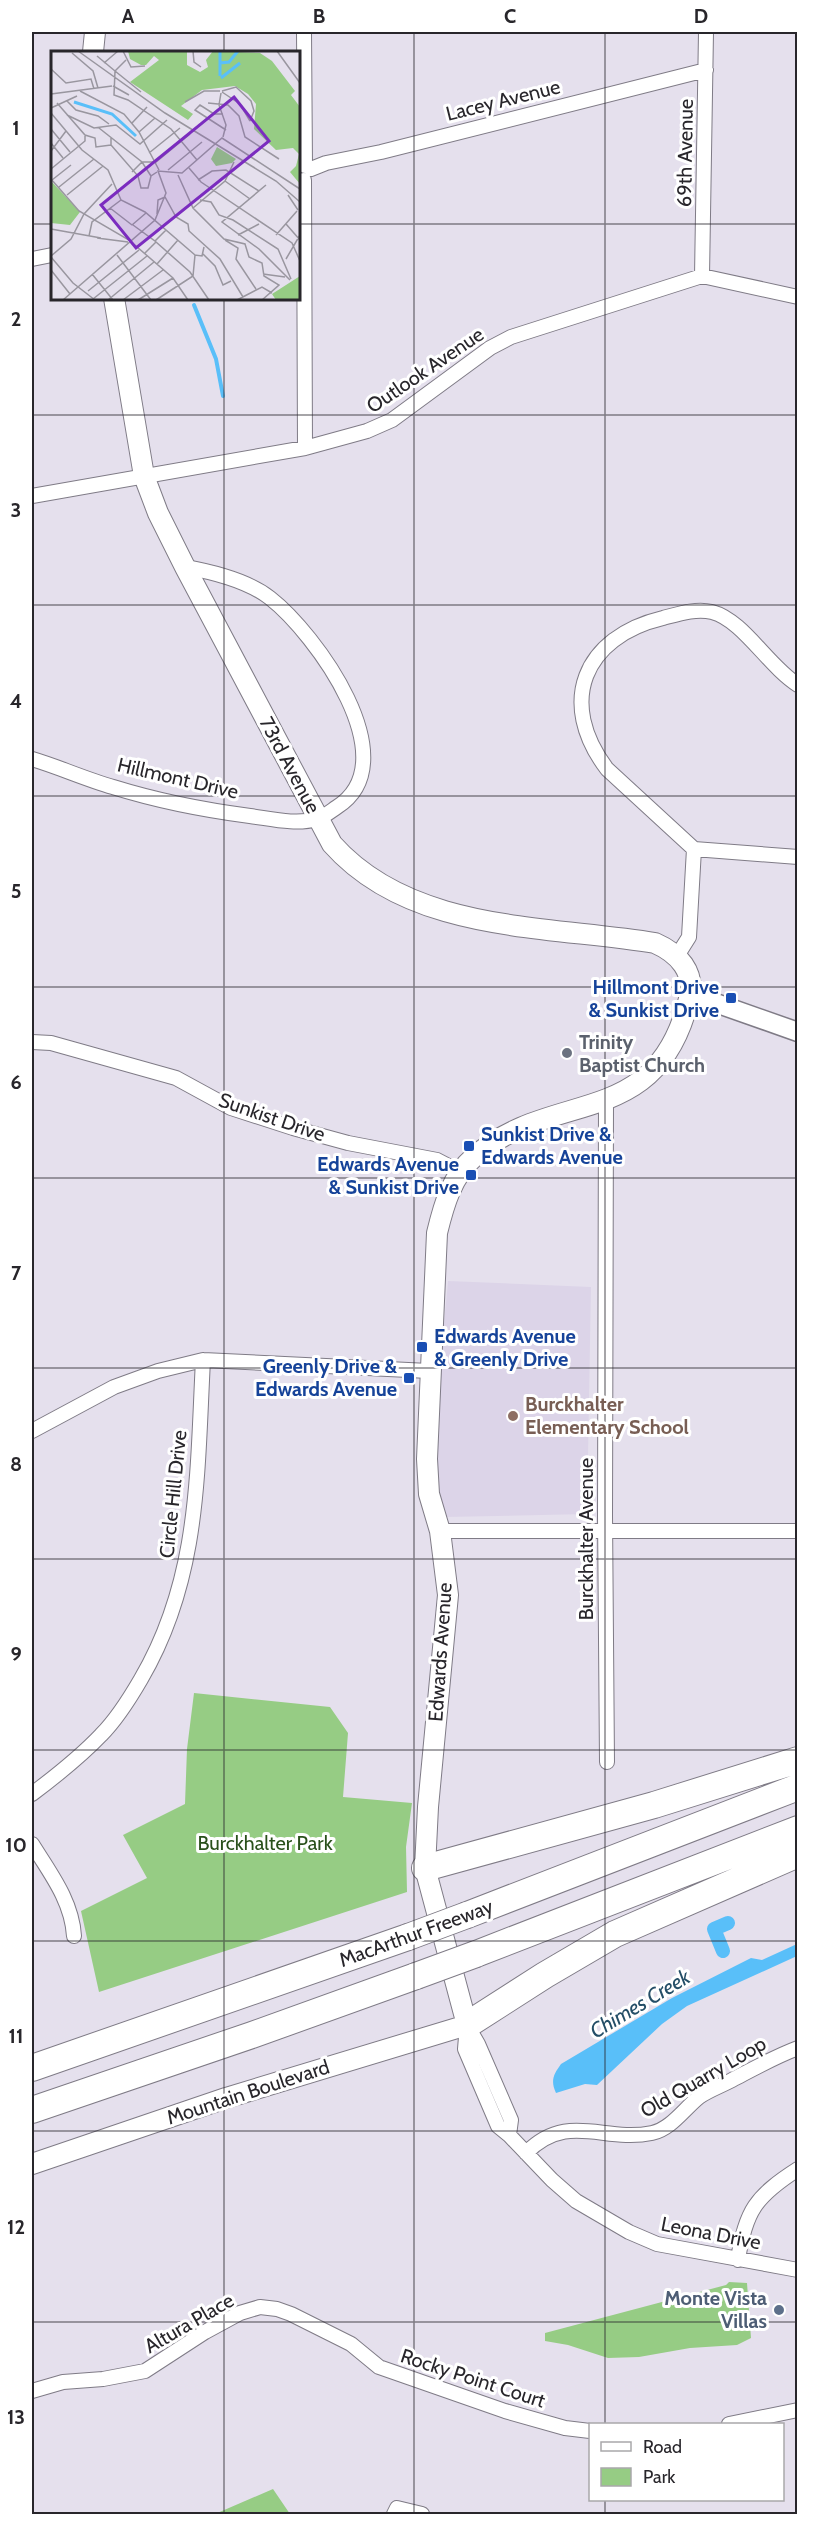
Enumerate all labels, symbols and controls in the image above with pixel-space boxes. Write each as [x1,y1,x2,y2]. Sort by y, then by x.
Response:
text: A [122,4,135,28]
text: B [313,4,325,28]
text: C [504,4,516,28]
text: D [694,4,708,28]
inset map [51,51,300,300]
street label: Lacey Avenue [443,74,563,126]
street label: 69th Avenue [672,99,698,207]
text: 1 [12,116,20,140]
text: 2 [11,307,21,331]
street label: Outlook Avenue [362,322,488,418]
text: 3 [11,498,21,522]
text: 4 [10,689,22,713]
street label: 73rd Avenue [255,713,325,817]
street label: Hillmont Drive [115,752,241,804]
text: 5 [11,879,21,903]
place label: Hillmont Drive & Sunkist Drive [588,975,719,1022]
marker: Hillmont Drive & Sunkist Drive [724,991,738,1005]
place label: Trinity Baptist Church [579,1030,705,1077]
marker: Trinity Baptist Church [560,1046,574,1060]
text: 6 [10,1070,22,1094]
street label: Sunkist Drive [216,1088,328,1146]
place label: Sunkist Drive & Edwards Avenue [481,1122,623,1169]
marker: Sunkist Drive & Edwards Avenue [462,1139,476,1153]
place label: Edwards Avenue & Sunkist Drive [317,1152,459,1199]
marker: Edwards Avenue & Sunkist Drive [464,1168,478,1182]
text: 7 [11,1261,22,1285]
place label: Edwards Avenue & Greenly Drive [434,1324,576,1371]
marker: Edwards Avenue & Greenly Drive [415,1340,429,1354]
place label: Greenly Drive & Edwards Avenue [255,1354,397,1401]
marker: Greenly Drive & Edwards Avenue [402,1371,416,1385]
place label: Burckhalter Elementary School [525,1392,689,1439]
marker: Burckhalter Elementary School [506,1409,520,1423]
street label: Circle Hill Drive [154,1429,192,1559]
text: 8 [10,1452,22,1476]
street label: Burckhalter Avenue [574,1458,598,1620]
street label: Edwards Avenue [423,1582,457,1722]
text: 9 [10,1642,22,1666]
park label: Burckhalter Park [197,1831,333,1855]
text: 10 [5,1833,27,1857]
street label: MacArthur Freeway [336,1894,496,1972]
water label: Chimes Creek [585,1963,695,2043]
text: 11 [9,2024,23,2048]
street label: Old Quarry Loop [636,2031,770,2123]
street label: Mountain Boulevard [164,2054,332,2130]
street label: Leona Drive [659,2212,763,2254]
text: 12 [7,2215,25,2239]
place label: Monte Vista Villas [664,2286,767,2333]
street label: Altura Place [140,2288,238,2358]
marker: Monte Vista Villas [772,2303,786,2317]
street label: Rocky Point Court [398,2343,549,2413]
text: 13 [7,2405,25,2429]
legend [589,2423,784,2501]
text: Road [643,2436,682,2458]
text: Park [643,2466,676,2488]

